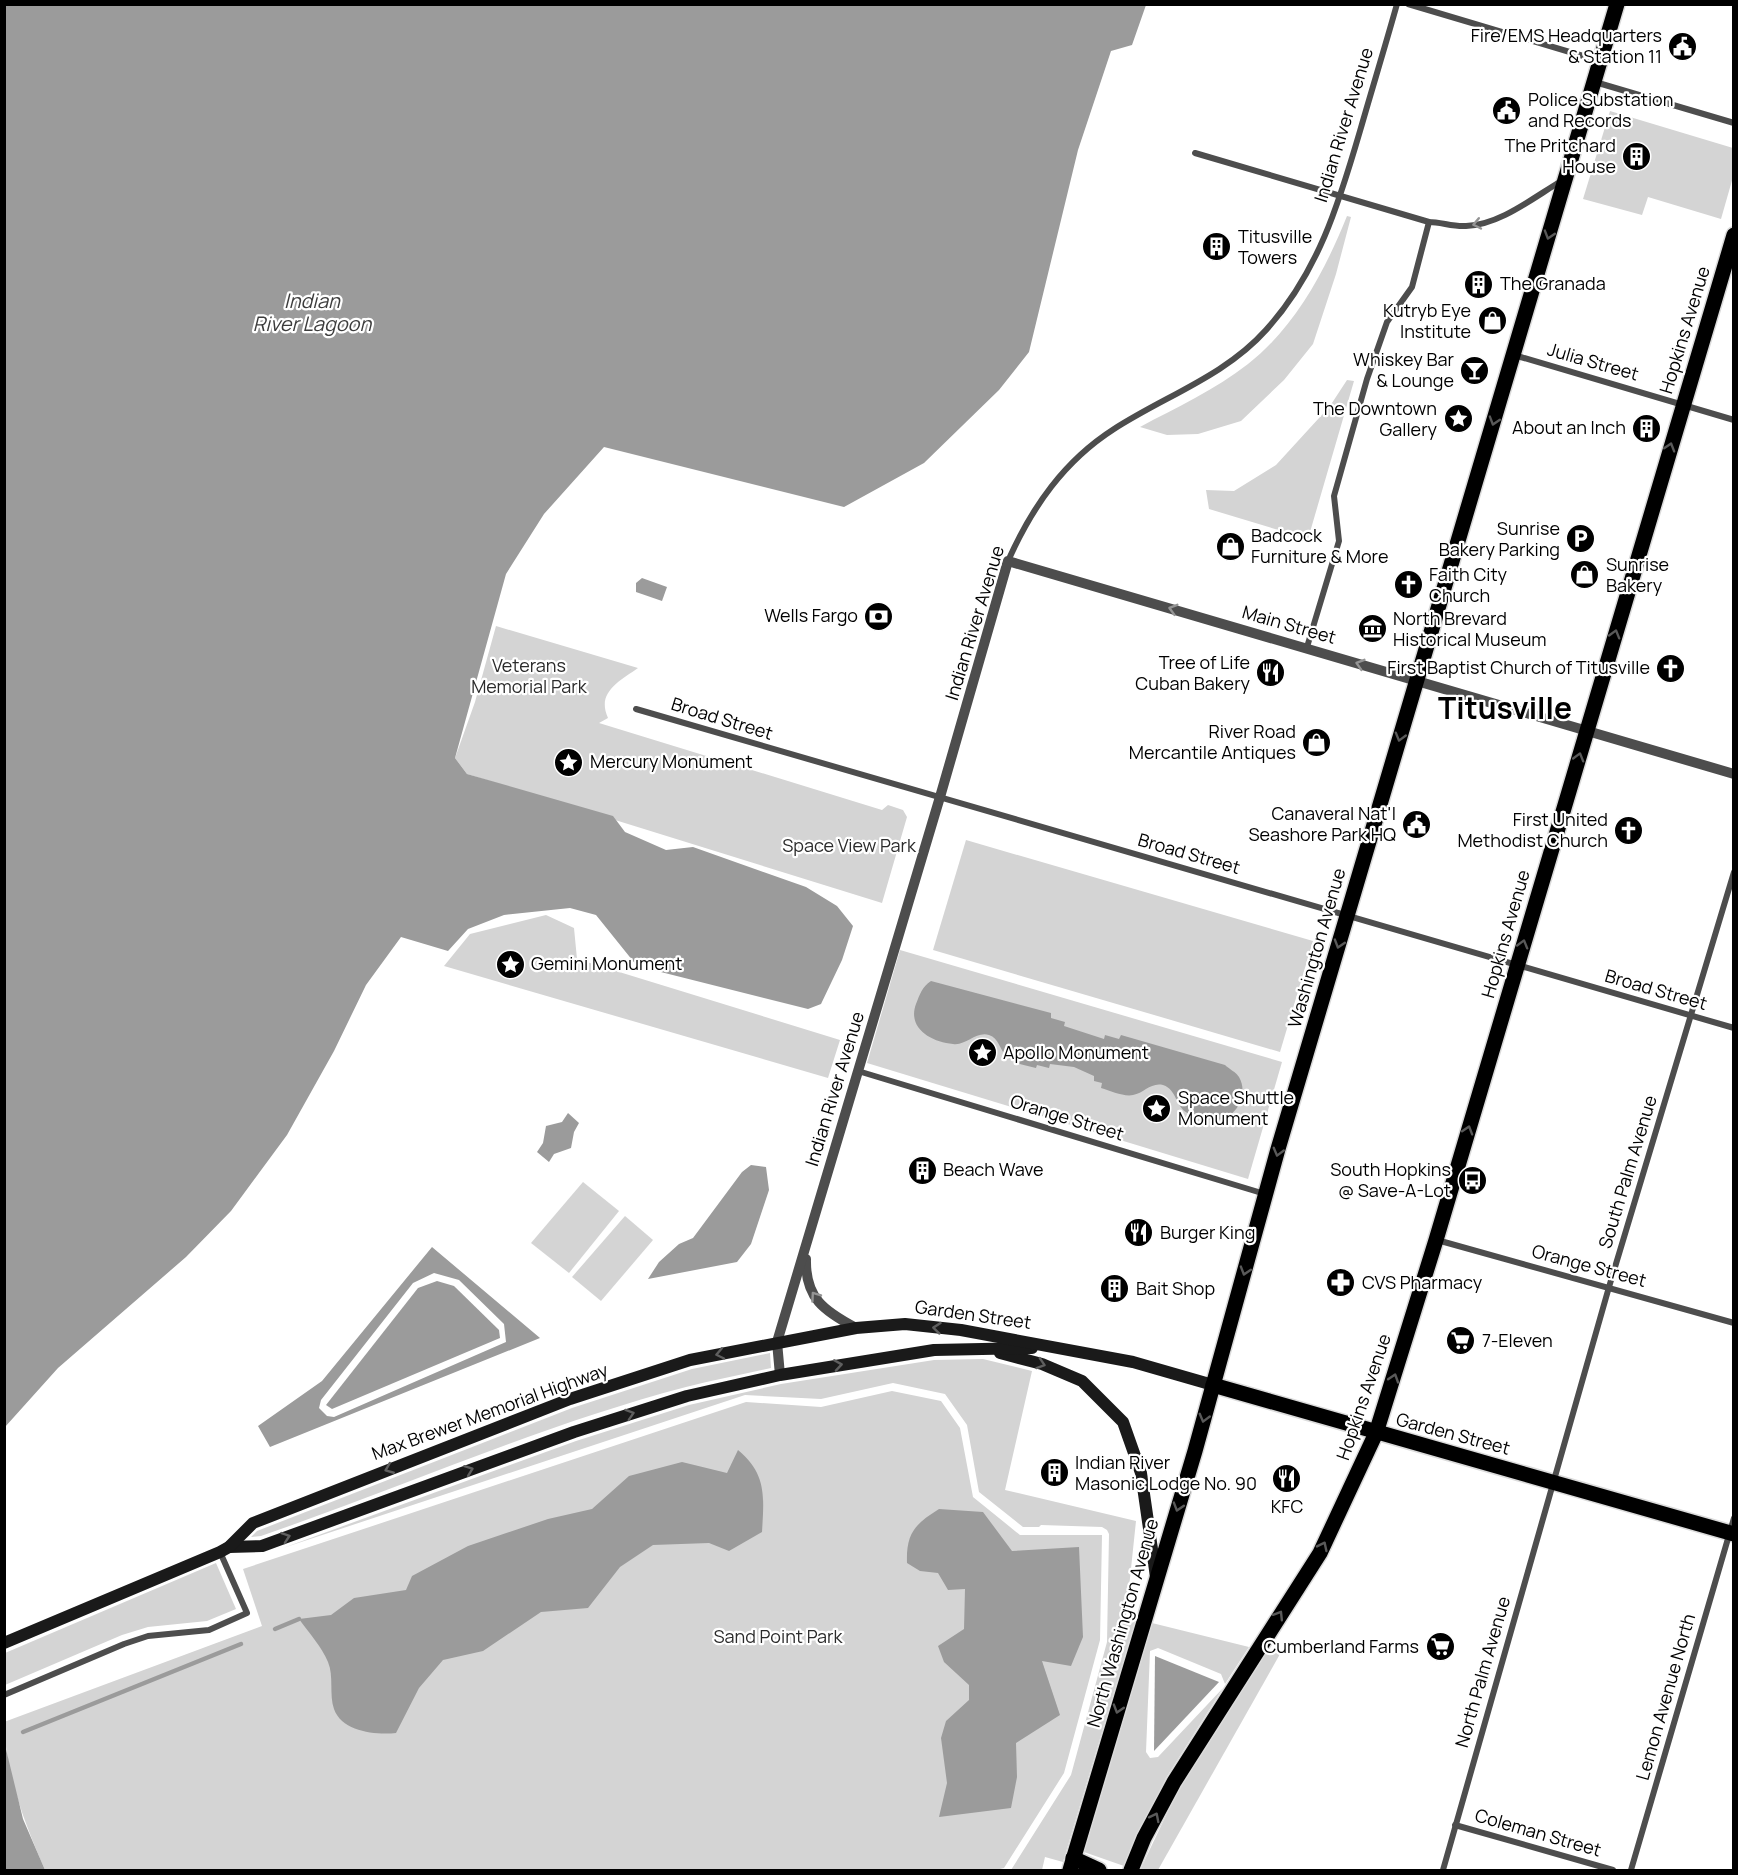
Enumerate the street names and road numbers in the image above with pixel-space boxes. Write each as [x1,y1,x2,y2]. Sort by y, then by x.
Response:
street label: Indian River Avenue [1308,44,1378,205]
street label: Hopkins Avenue [1653,263,1715,396]
street label: Julia Street [1545,337,1642,386]
street label: Indian River Avenue [939,542,1009,703]
street label: Main Street [1240,599,1339,649]
street label: Broad Street [669,691,776,745]
street label: Broad Street [1135,827,1243,879]
street label: Washington Avenue [1282,865,1350,1030]
street label: Hopkins Avenue [1475,867,1535,1001]
street label: Broad Street [1602,963,1710,1015]
street label: Indian River Avenue [799,1008,869,1169]
street label: Orange Street [1008,1088,1127,1146]
street label: South Palm Avenue [1592,1092,1662,1251]
street label: Orange Street [1529,1238,1649,1292]
street label: Garden Street [913,1294,1033,1334]
street label: Hopkins Avenue [1330,1330,1396,1463]
street label: Max Brewer Memorial Highway [368,1357,612,1465]
street label: Garden Street [1394,1406,1513,1460]
street label: North Washington Avenue [1081,1516,1163,1730]
street label: North Palm Avenue [1449,1593,1515,1750]
street label: Lemon Avenue North [1630,1611,1700,1783]
street label: Coleman Street [1472,1803,1604,1862]

